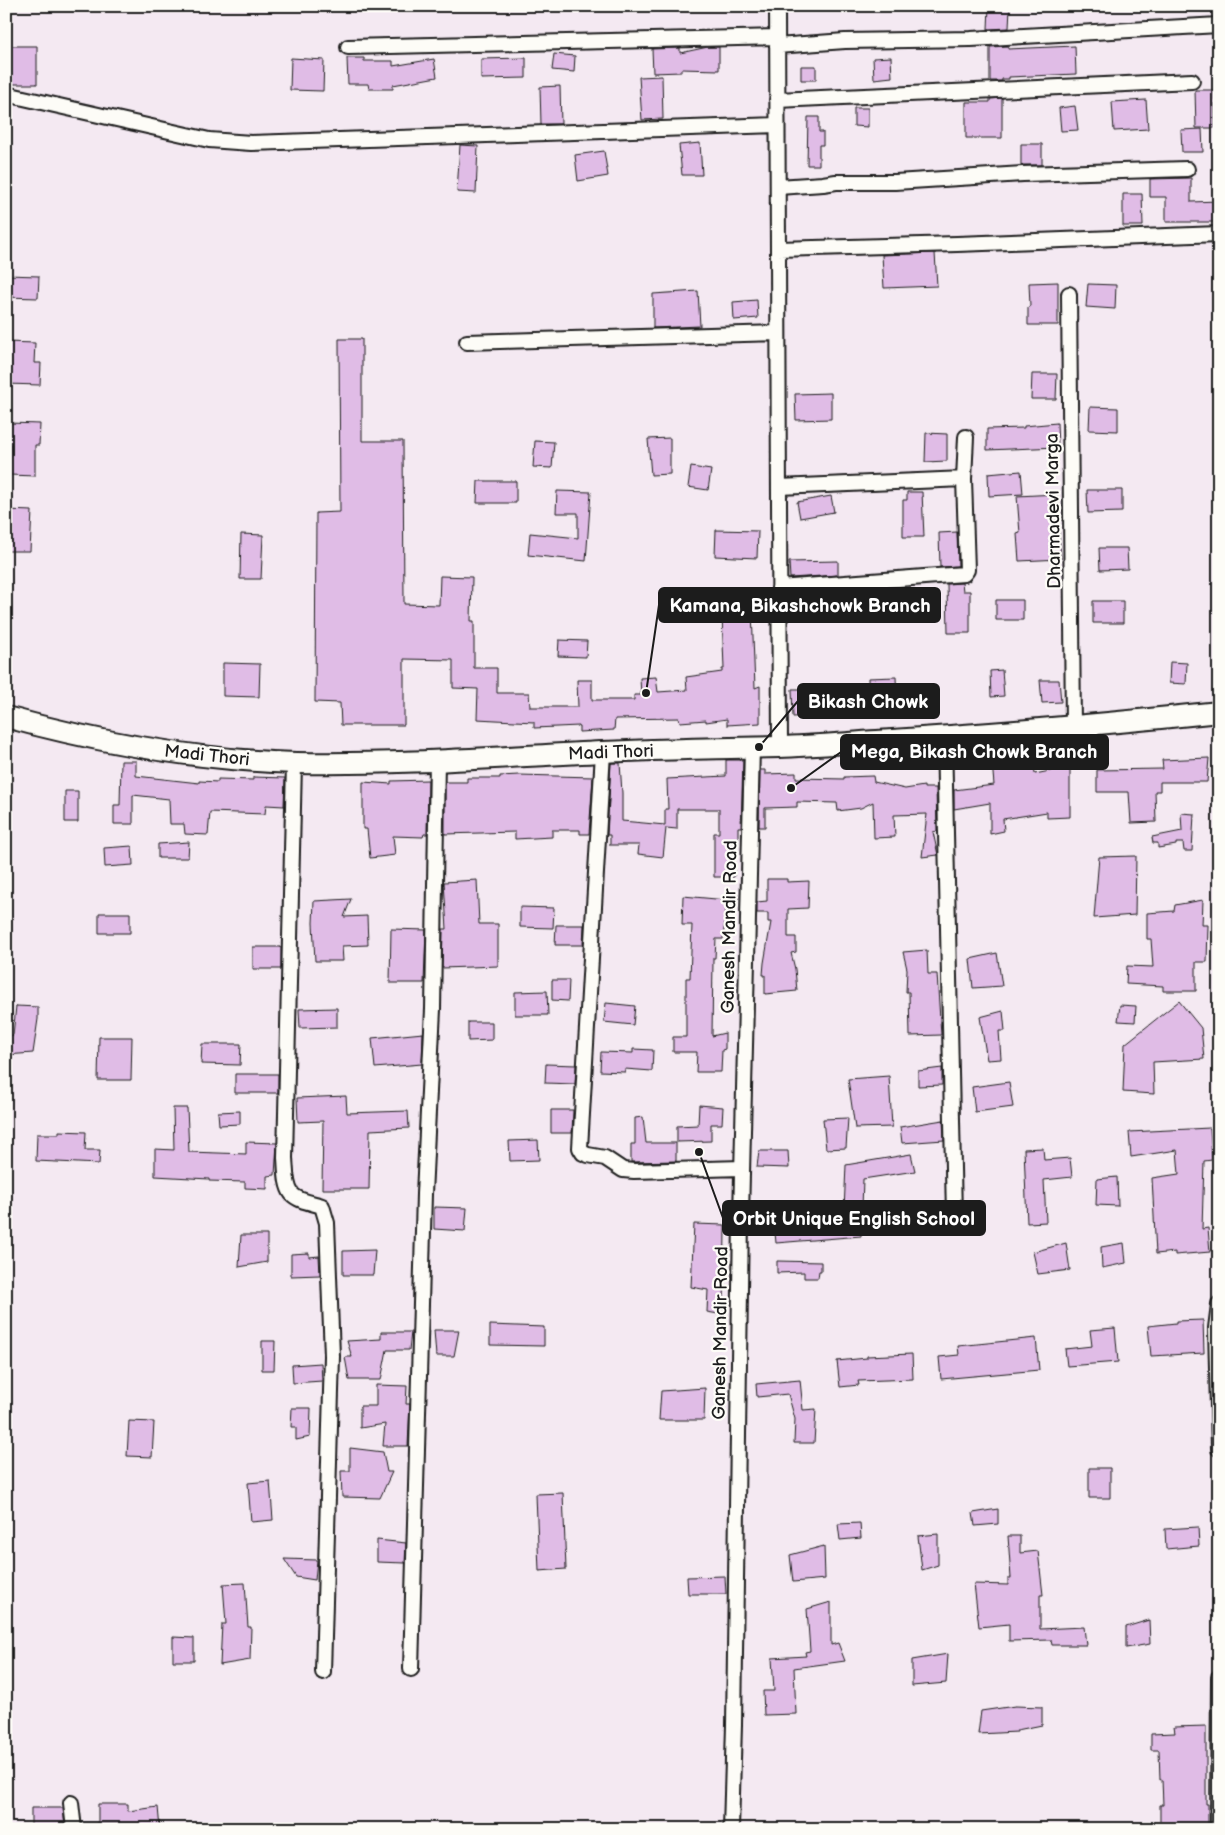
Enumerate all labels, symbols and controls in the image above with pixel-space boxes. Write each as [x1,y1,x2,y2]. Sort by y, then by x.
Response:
street label: Dharmadevi Marga [1042,433,1065,589]
callout: Kamana, Bikashchowk Branch [659,588,940,622]
text: Kamana, Bikashchowk Branch [669,595,931,618]
callout: Bikash Chowk [798,684,939,718]
text: Bikash Chowk [808,691,928,714]
callout: Mega, Bikash Chowk Branch [841,735,1108,769]
street label: Madi Thori [163,741,251,770]
street label: Madi Thori [568,741,654,764]
text: Mega, Bikash Chowk Branch [851,741,1097,764]
street label: Ganesh Mandir Road [717,840,742,1014]
callout: Orbit Unique English School [723,1201,985,1235]
text: Orbit Unique English School [733,1208,975,1231]
street label: Ganesh Mandir Road [708,1246,733,1420]

